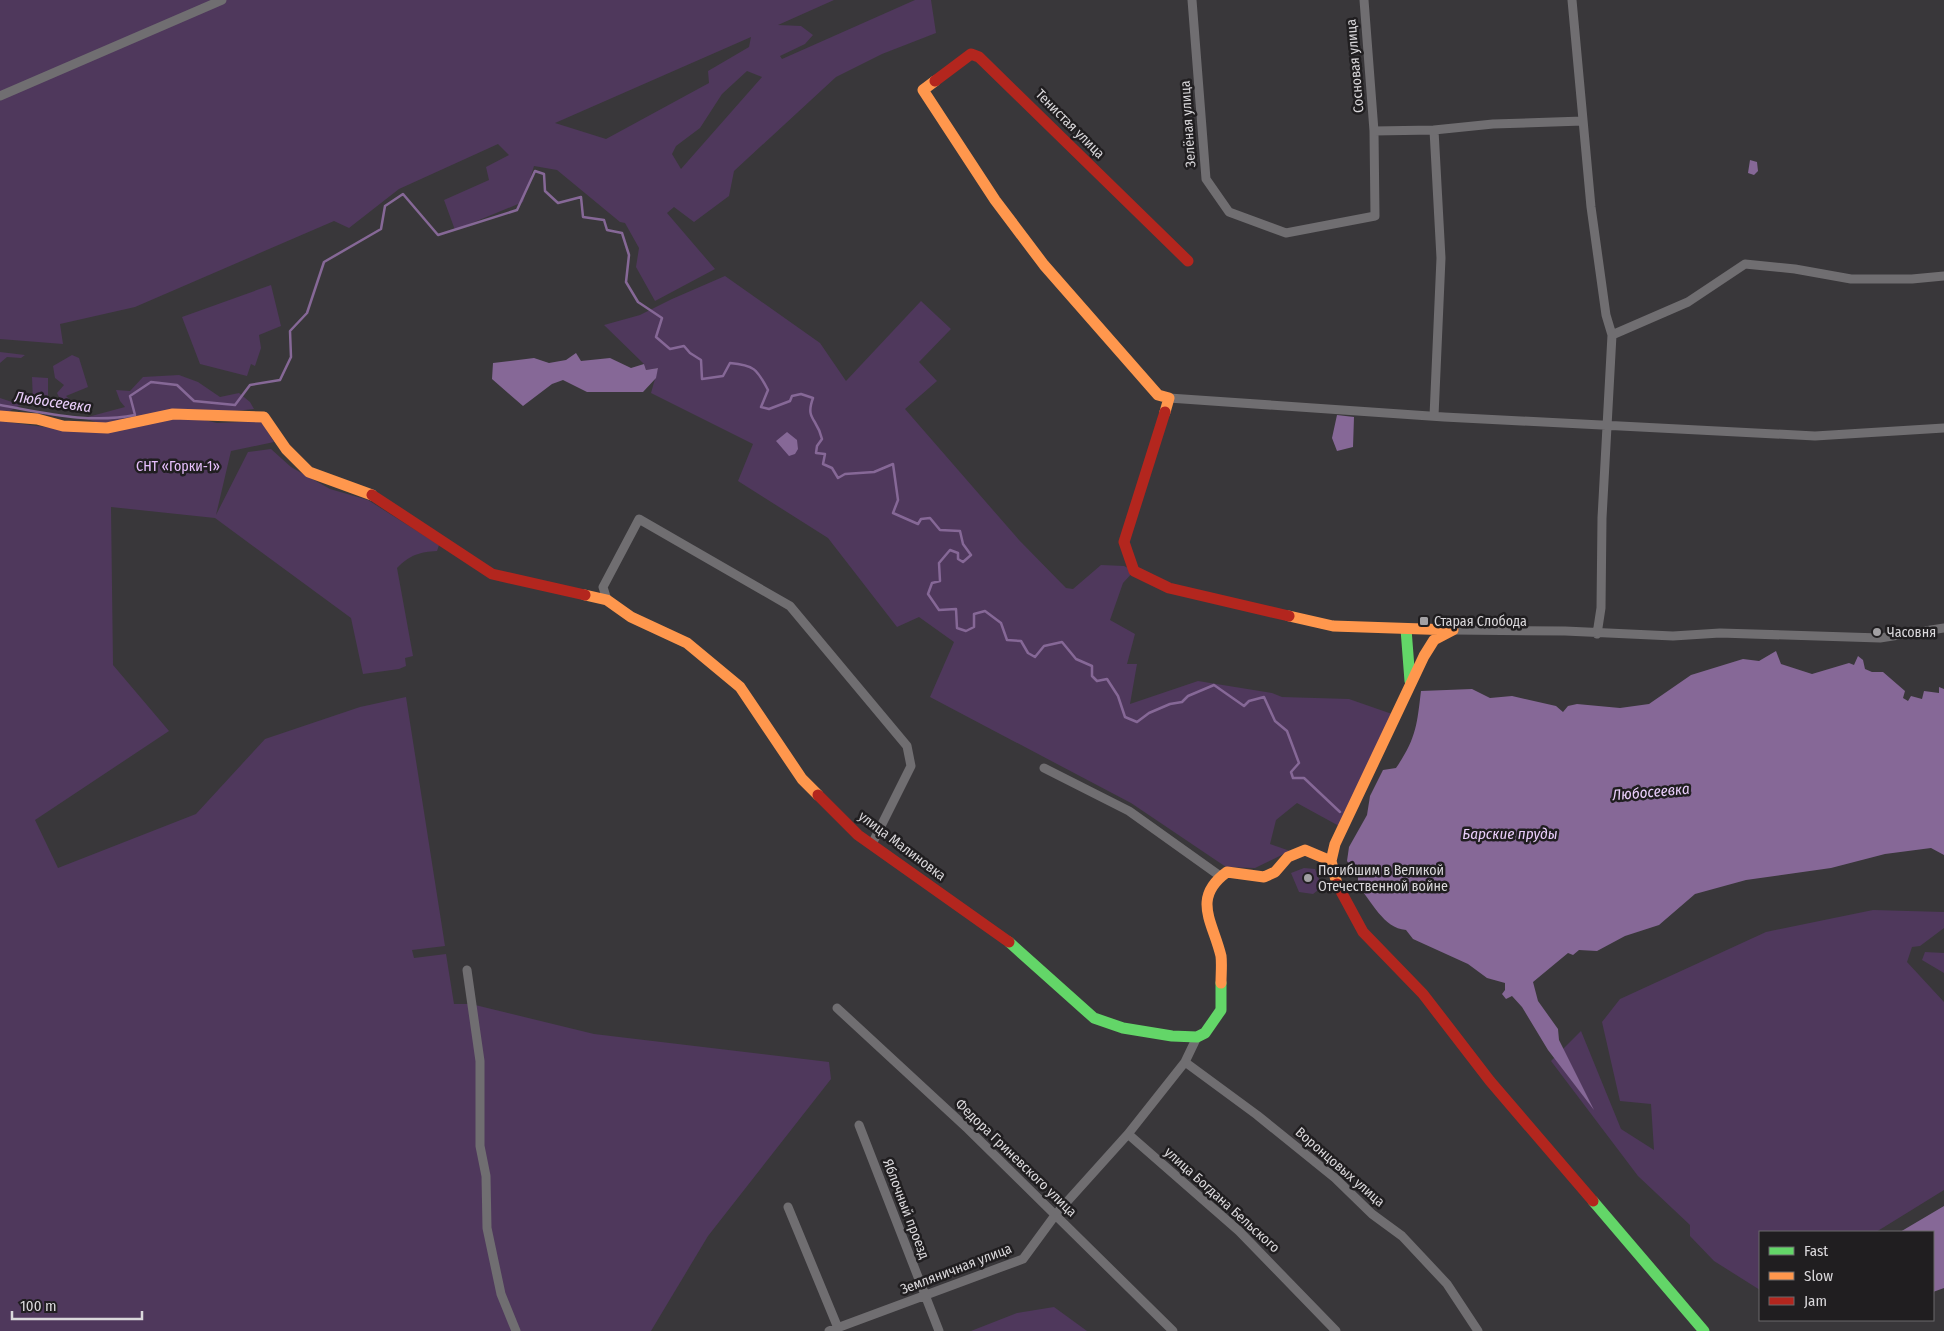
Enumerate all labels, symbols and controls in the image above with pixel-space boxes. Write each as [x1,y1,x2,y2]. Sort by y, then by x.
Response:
street label: Сосновая улица [1342,18,1368,114]
street label: Зелёная улица [1176,80,1200,168]
street label: Тенистая улица [1032,86,1108,162]
water label: Любосеевка [12,388,93,416]
park label: СНТ «Горки-1» [136,458,220,475]
place label: Старая Слобода [1434,613,1527,630]
marker: Старая Слобода [1418,615,1430,627]
place label: Часовня [1887,624,1936,641]
marker: Часовня [1871,626,1883,638]
water label: Любосеевка [1611,780,1691,804]
street label: улица Малиновка [855,808,949,884]
water label: Барские пруды [1462,825,1558,843]
place label: Погибшим в Великой Отечественной войне [1318,862,1448,895]
marker: Погибшим в Великой Отечественной войне [1302,872,1314,884]
street label: Федора Гриневского улица [952,1096,1080,1221]
street label: Воронцовых улица [1292,1124,1388,1210]
street label: улица Богдана Бельского [1161,1144,1283,1256]
street label: Яблочный проезд [879,1157,933,1261]
legend [1759,1231,1934,1321]
street label: Земляничная улица [898,1240,1014,1298]
text: Fast [1804,1242,1828,1260]
text: Slow [1804,1267,1833,1285]
scale bar [12,1288,142,1320]
text: Jam [1804,1292,1827,1310]
text: 100 m [20,1297,57,1315]

